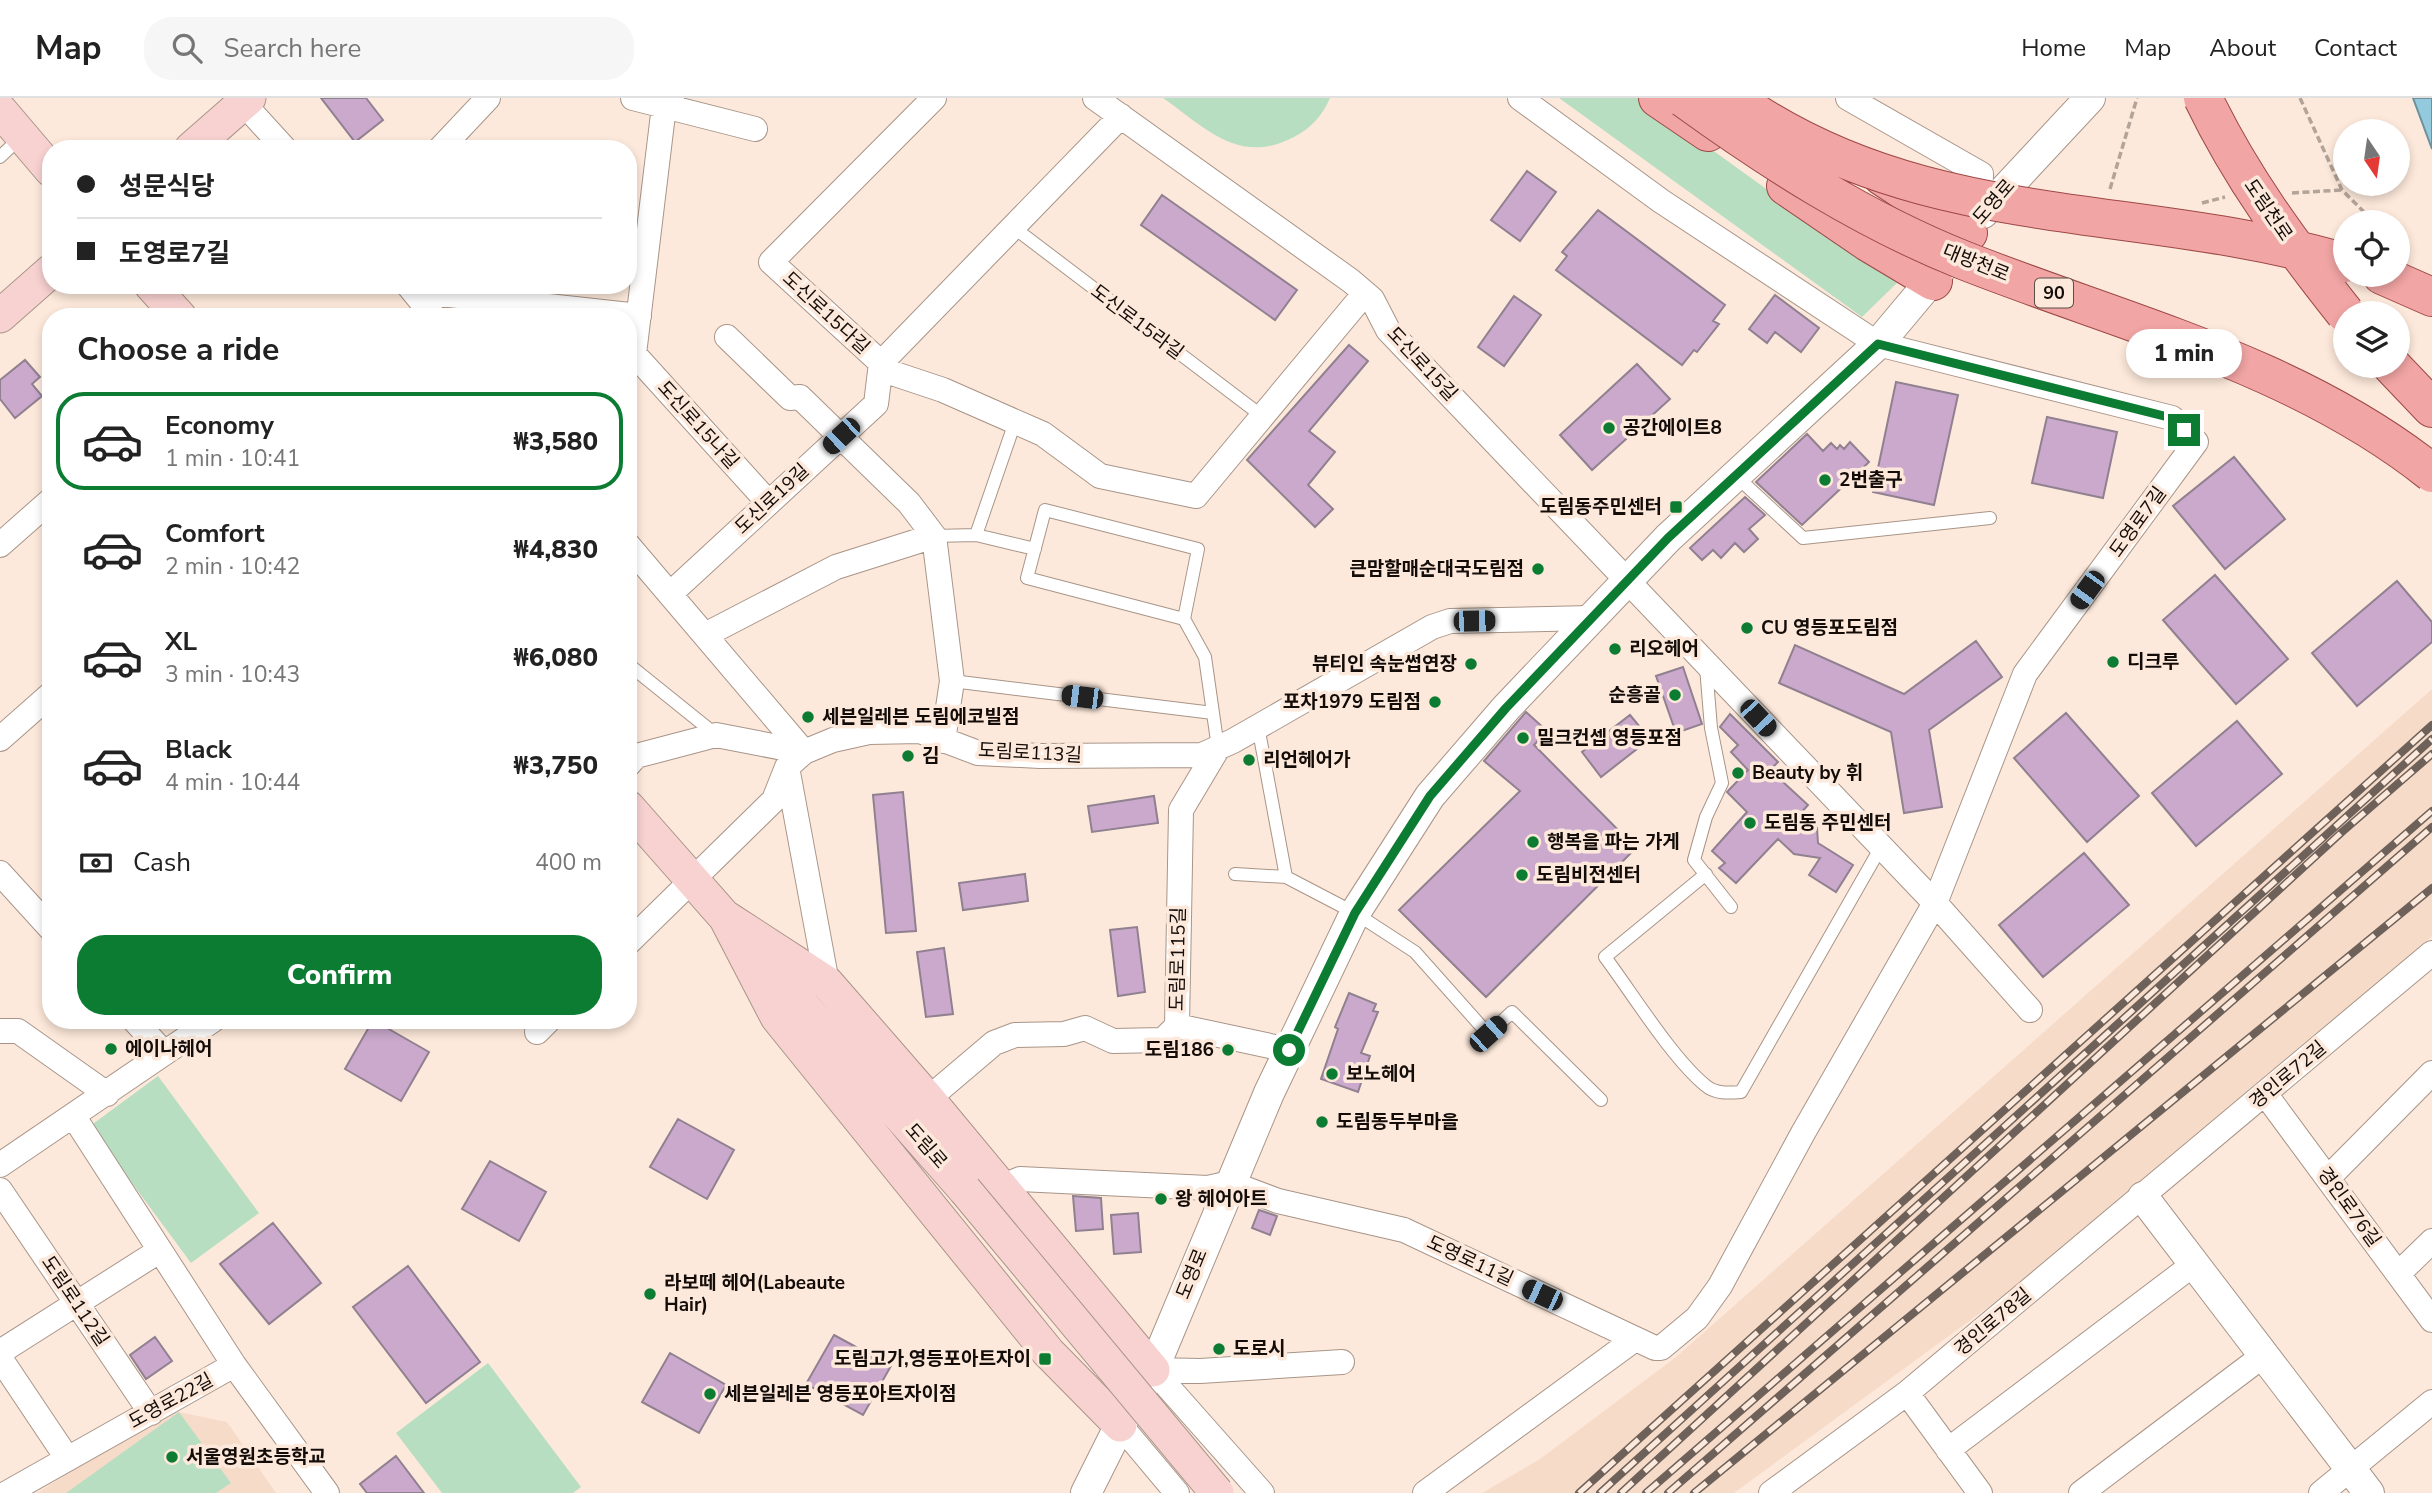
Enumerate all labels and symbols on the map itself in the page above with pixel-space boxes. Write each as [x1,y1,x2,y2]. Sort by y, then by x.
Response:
north arrow [2333,119,2410,196]
street label: 도영로 [1967,174,2021,230]
street label: 도림천로 [2238,174,2298,246]
street label: 대방천로 [1939,238,2013,288]
street label: 도신로15다길 [777,266,875,360]
street label: 도신로15라길 [1085,278,1189,366]
road number: 90 [2035,278,2073,308]
street label: 도신로15길 [1381,321,1463,407]
callout: 1 min [2126,328,2242,378]
street label: 도신로15나길 [651,375,745,475]
car [819,414,864,458]
route end [2168,414,2200,446]
place label: 공간에이트8 [1623,415,1722,441]
marker: 공간에이트8 [1601,420,1617,436]
street label: 도신로19길 [729,458,815,540]
place label: 2번출구 [1839,467,1903,493]
marker: 2번출구 [1817,472,1833,488]
street label: 도영로7길 [2104,481,2172,563]
place label: 도림동주민센터 [1540,494,1662,520]
marker: 도림동주민센터 [1668,499,1684,515]
place label: 큰맘할매순대국도림점 [1349,556,1524,582]
marker: 큰맘할매순대국도림점 [1530,561,1546,577]
car [2067,567,2108,613]
car [1453,610,1496,632]
place label: CU 영등포도림점 [1761,615,1898,641]
marker: CU 영등포도림점 [1739,620,1755,636]
place label: 리오헤어 [1629,636,1699,662]
marker: 리오헤어 [1607,641,1623,657]
place label: 디크루 [2127,649,2179,675]
place label: 뷰티인 속눈썹연장 [1312,651,1457,677]
marker: 디크루 [2105,654,2121,670]
marker: 뷰티인 속눈썹연장 [1463,656,1479,672]
place label: 순흥골 [1609,682,1661,708]
car [1060,684,1105,710]
marker: 순흥골 [1667,687,1683,703]
place label: 포차1979 도림점 [1283,689,1421,715]
marker: 포차1979 도림점 [1427,694,1443,710]
car [1736,695,1781,741]
place label: 세븐일레븐 도림에코빌점 [822,704,1019,730]
marker: 세븐일레븐 도림에코빌점 [800,709,816,725]
place label: 밀크컨셉 영등포점 [1537,725,1682,751]
marker: 밀크컨셉 영등포점 [1515,730,1531,746]
street label: 도림로113길 [977,737,1083,769]
place label: 김 [922,743,939,769]
place label: 리언헤어가 [1263,747,1351,773]
marker: 김 [900,748,916,764]
marker: 리언헤어가 [1241,752,1257,768]
place label: Beauty by 휘 [1752,760,1863,786]
marker: Beauty by 휘 [1730,765,1746,781]
place label: 도림동 주민센터 [1764,810,1892,836]
marker: 도림동 주민센터 [1742,815,1758,831]
place label: 행복을 파는 가게 [1547,829,1680,855]
marker: 행복을 파는 가게 [1525,834,1541,850]
place label: 도림비전센터 [1536,862,1641,888]
marker: 도림비전센터 [1514,867,1530,883]
street label: 도림로115길 [1164,907,1192,1011]
car [1466,1012,1511,1056]
route start [1273,1034,1305,1066]
street label: 경인로72길 [2244,1035,2332,1115]
place label: 에이나헤어 [125,1036,212,1062]
place label: 도림186 [1145,1037,1214,1063]
marker: 에이나헤어 [103,1041,119,1057]
marker: 도림186 [1220,1042,1236,1058]
place label: 보노헤어 [1346,1061,1416,1087]
marker: 보노헤어 [1324,1066,1340,1082]
place label: 도림동두부마을 [1336,1109,1458,1135]
marker: 도림동두부마을 [1314,1114,1330,1130]
street label: 도림로 [899,1118,953,1174]
street label: 경인로76길 [2311,1162,2387,1252]
place label: 왕 헤어아트 [1175,1186,1268,1212]
marker: 왕 헤어아트 [1153,1191,1169,1207]
street label: 도영로11길 [1422,1230,1518,1292]
street label: 도영로 [1170,1245,1214,1303]
street label: 도림로112길 [35,1251,115,1351]
place label: 라보떼 헤어(Labeaute Hair) [664,1270,845,1318]
car [1519,1277,1566,1313]
street label: 경인로78길 [1949,1282,2037,1362]
marker: 라보떼 헤어(Labeaute Hair) [642,1286,658,1302]
place label: 도로시 [1233,1336,1285,1362]
marker: 도로시 [1211,1341,1227,1357]
place label: 도림고가,영등포아트자이 [834,1346,1031,1372]
marker: 도림고가,영등포아트자이 [1037,1351,1053,1367]
street label: 도영로22길 [124,1367,218,1435]
place label: 세븐일레븐 영등포아트자이점 [724,1381,956,1407]
marker: 세븐일레븐 영등포아트자이점 [702,1386,718,1402]
place label: 서울영원초등학교 [186,1444,326,1470]
marker: 서울영원초등학교 [164,1449,180,1465]

